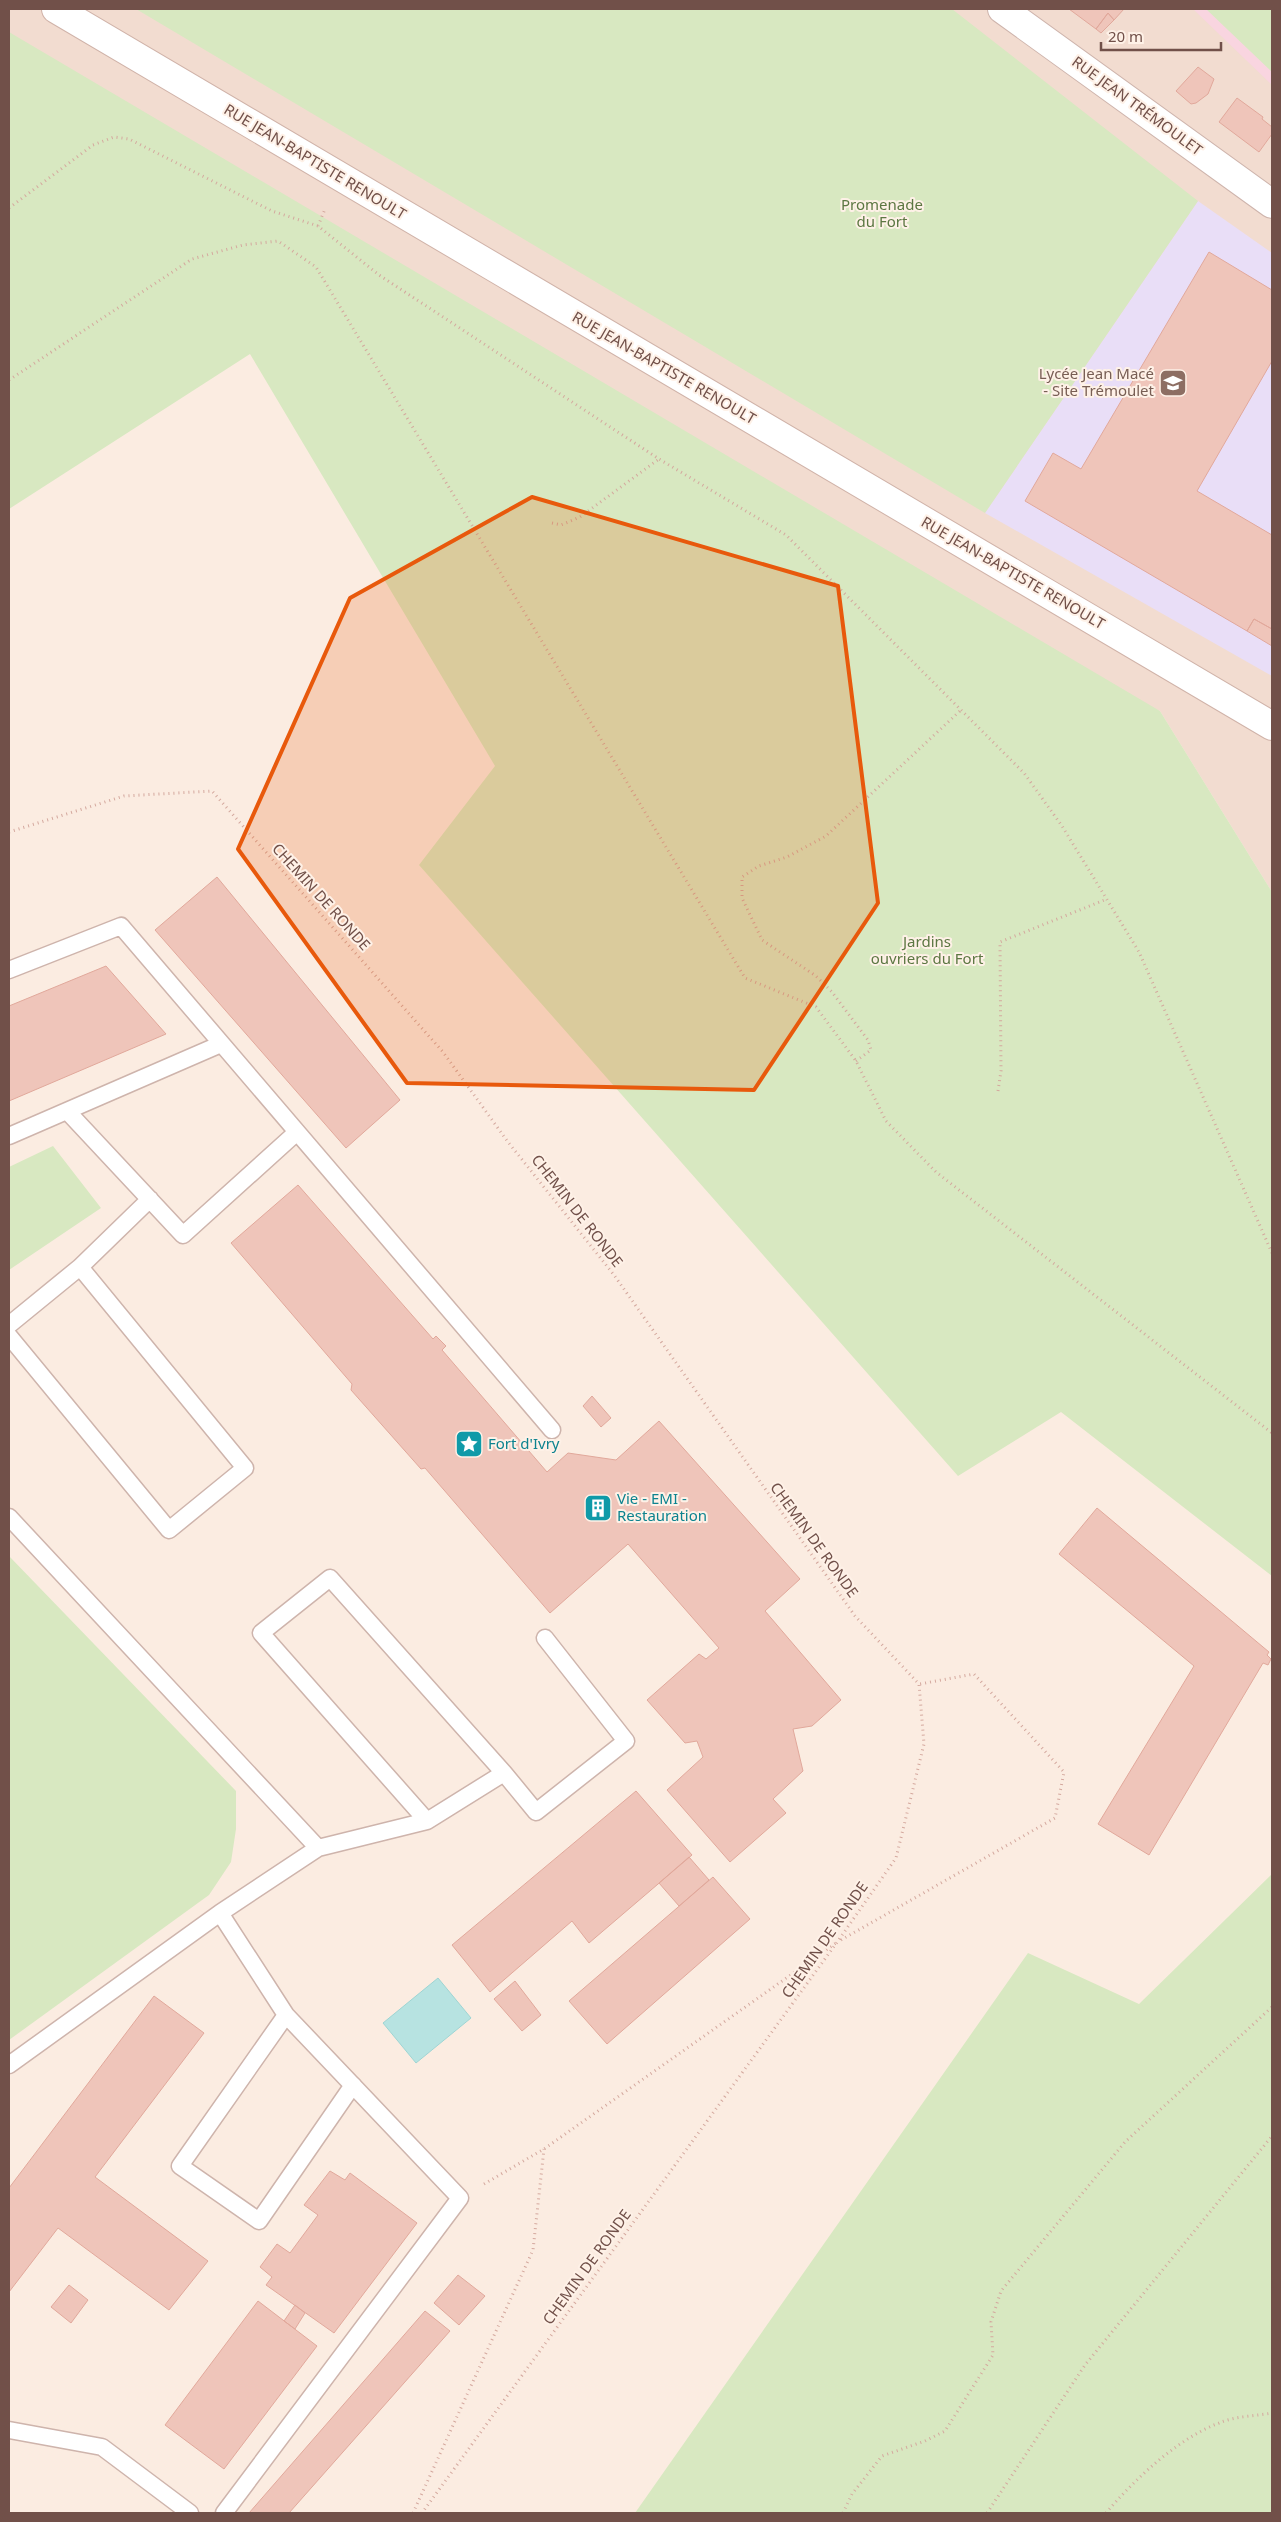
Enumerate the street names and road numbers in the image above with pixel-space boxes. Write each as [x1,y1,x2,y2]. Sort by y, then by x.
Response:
street label: RUE JEAN TRÉMOULET [1068,51,1207,160]
street label: RUE JEAN-BAPTISTE RENOULT [221,99,411,224]
street label: RUE JEAN-BAPTISTE RENOULT [569,306,761,428]
street label: RUE JEAN-BAPTISTE RENOULT [918,511,1110,633]
street label: CHEMIN DE RONDE [268,838,375,954]
street label: CHEMIN DE RONDE [527,1150,628,1271]
street label: CHEMIN DE RONDE [766,1478,863,1601]
street label: CHEMIN DE RONDE [776,1877,872,2002]
street label: CHEMIN DE RONDE [538,2205,635,2328]

